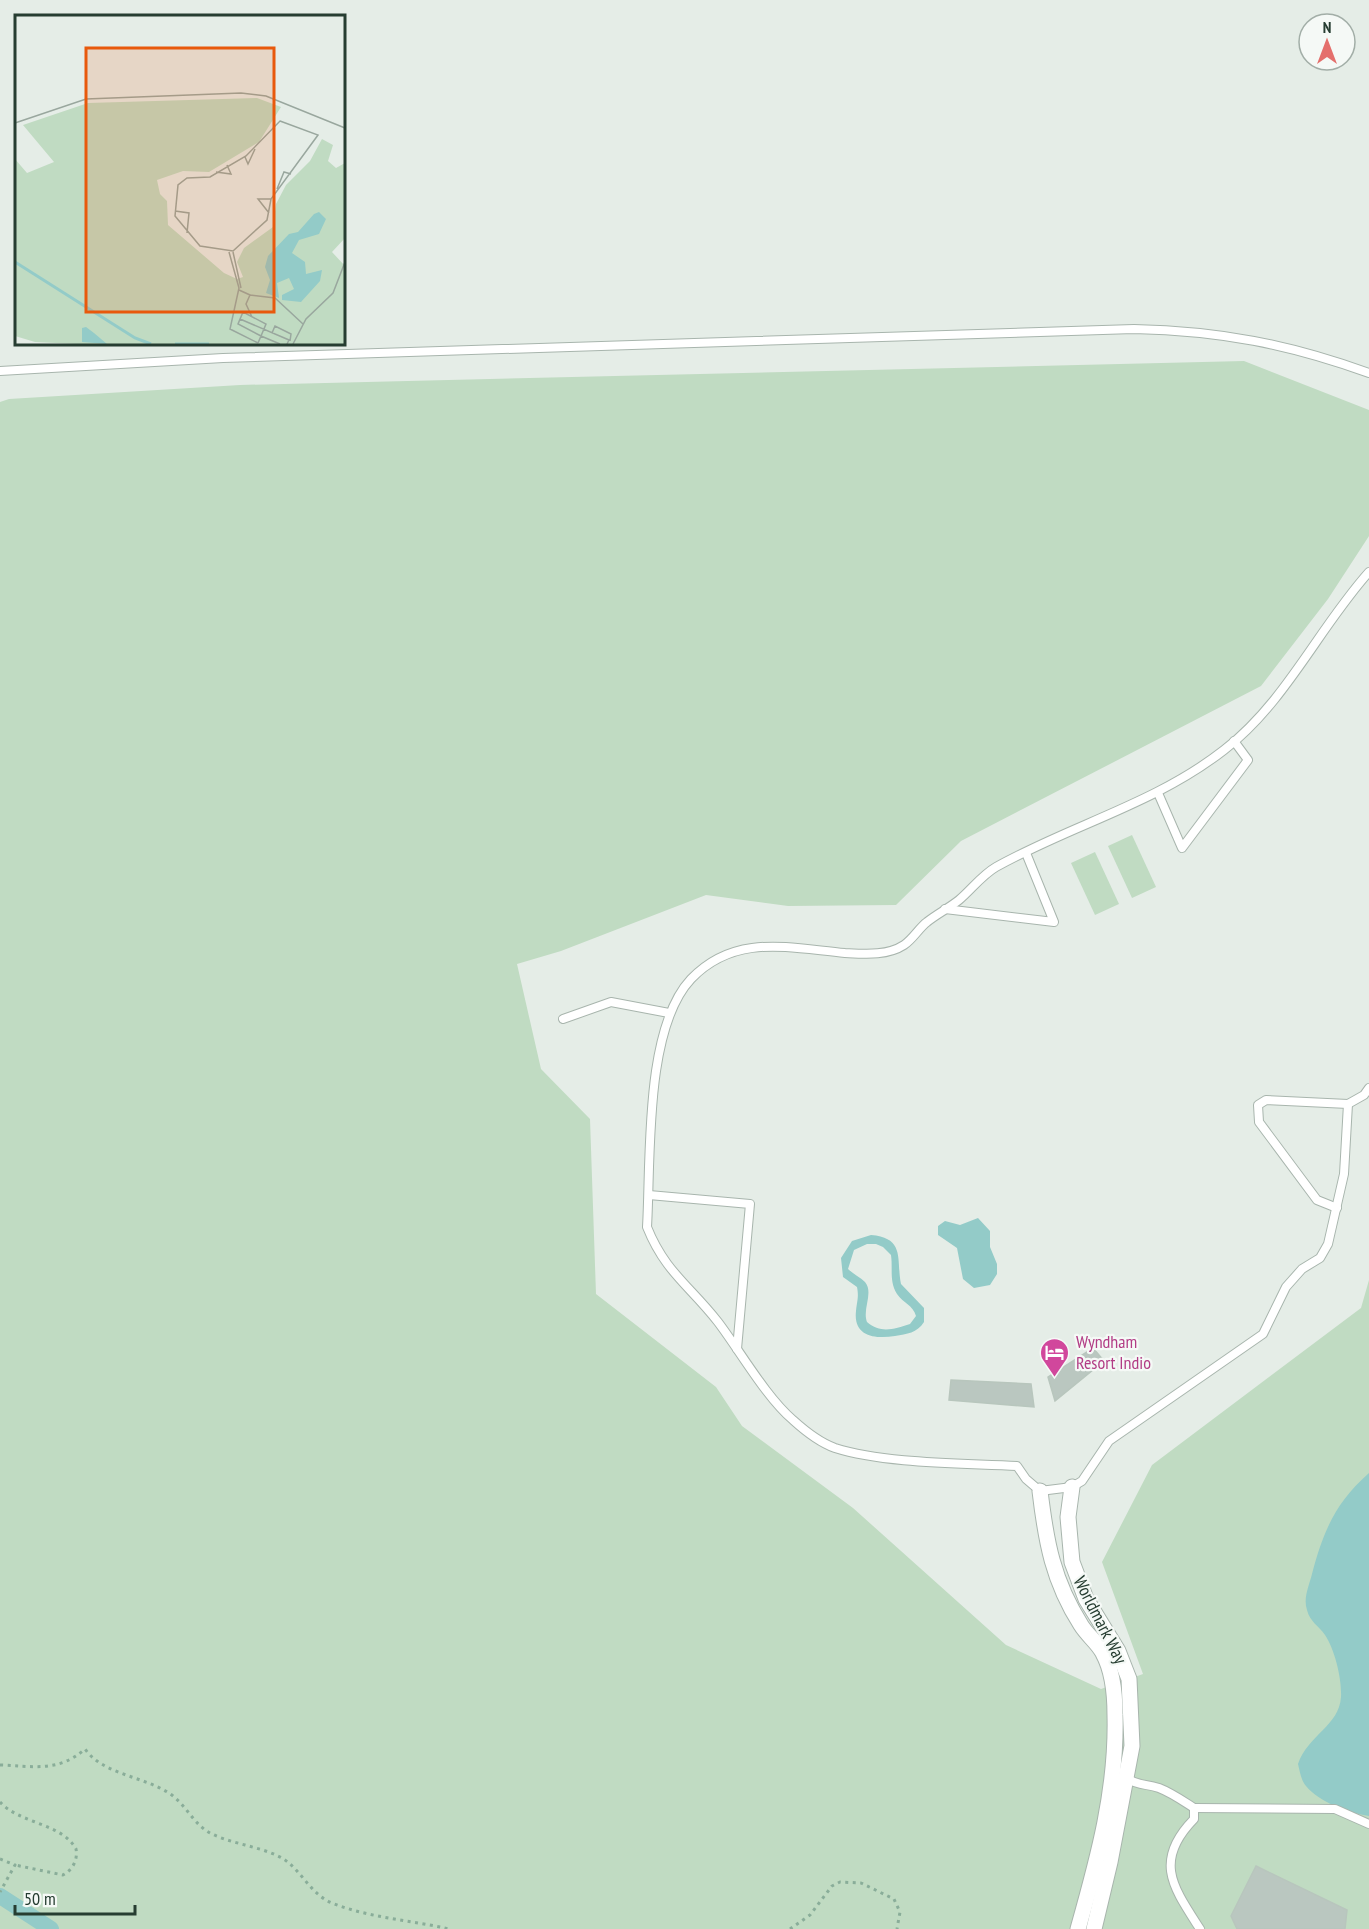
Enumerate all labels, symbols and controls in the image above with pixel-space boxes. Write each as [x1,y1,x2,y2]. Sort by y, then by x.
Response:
north arrow [1297,12,1357,72]
inset map [15,15,345,345]
text: N [1323,17,1331,37]
place label: Wyndham Resort Indio [1076,1330,1151,1374]
hotel icon: Wyndham Resort Indio [1039,1336,1071,1378]
street label: Worldmark Way [1069,1572,1132,1668]
scale bar [15,1878,135,1916]
text: 50 m [24,1887,56,1910]

